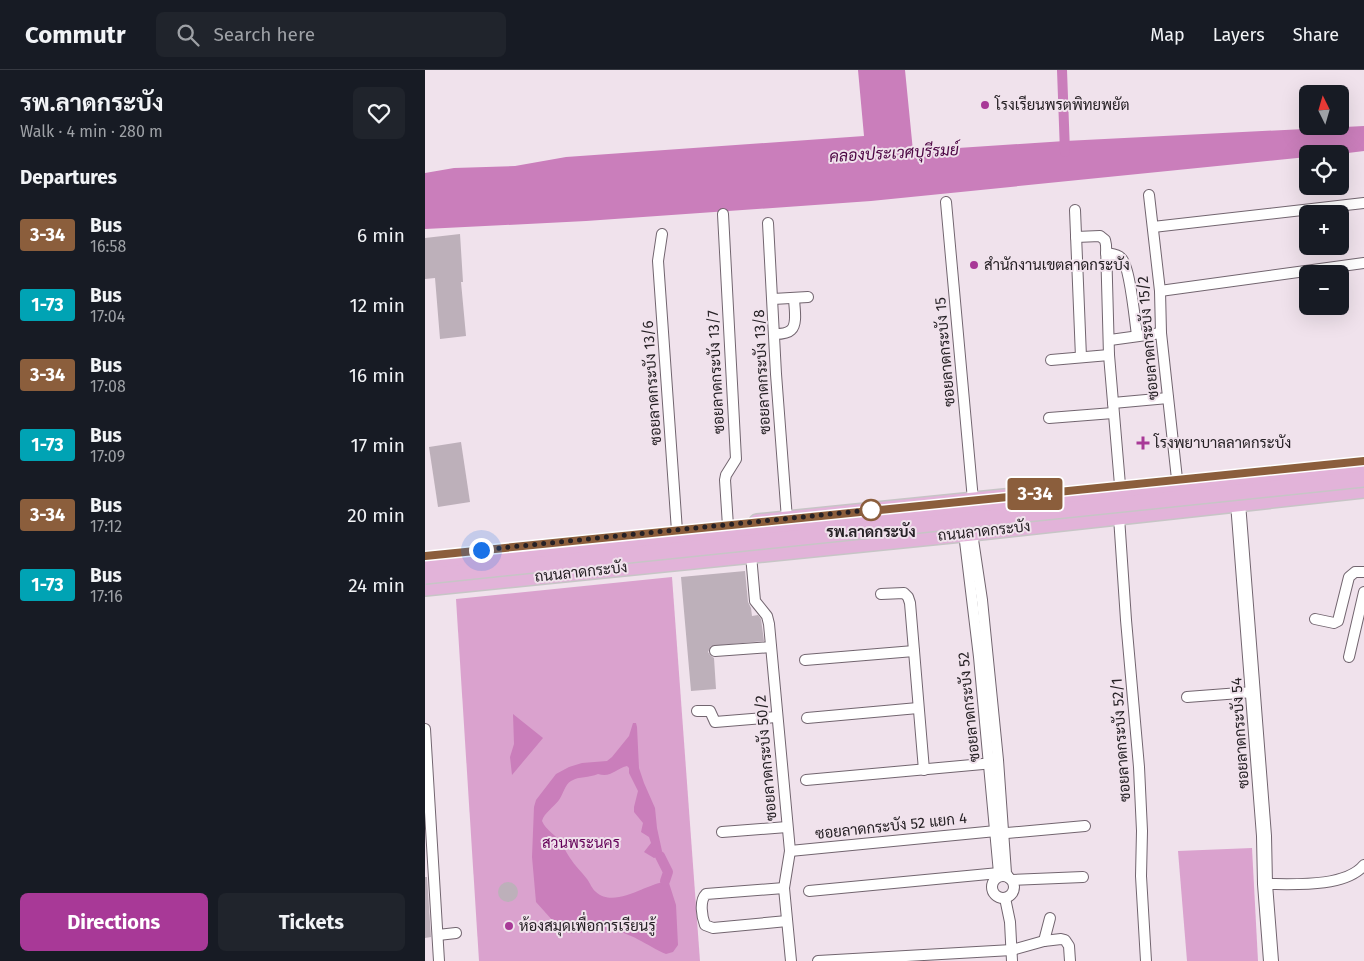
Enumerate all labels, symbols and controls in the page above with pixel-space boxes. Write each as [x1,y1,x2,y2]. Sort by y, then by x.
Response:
search box [156,12,506,57]
text: Commutr [25,21,126,49]
icon: search [174,21,202,49]
text: Search here [214,23,315,46]
text: Map [1150,24,1185,46]
text: Layers [1213,24,1265,46]
text: Share [1293,24,1339,46]
north arrow [1299,85,1349,135]
map controls [1299,85,1349,315]
button: heart [353,87,405,139]
text: รพ.ลาดกระบัง [20,89,163,117]
place label: โรงเรียนพรตพิทยพยัต [994,95,1130,114]
marker: โรงเรียนพรตพิทยพยัต [979,99,991,111]
text: Walk · 4 min · 280 m [20,122,163,141]
water label: คลองประเวศบุรีรมย์ [828,137,961,168]
button: locate [1299,145,1349,195]
text: Departures [20,166,117,189]
button: + [1299,205,1349,255]
text: Bus [90,214,122,237]
text: 3-34 [30,224,65,246]
text: 6 min [357,224,405,247]
text: 16:58 [90,237,126,256]
place label: สำนักงานเขตลาดกระบัง [984,256,1130,274]
marker: สำนักงานเขตลาดกระบัง [968,259,980,271]
button: − [1299,265,1349,315]
street label: ซอยลาดกระบัง 15/2 [1134,275,1162,401]
text: Bus [90,284,122,307]
text: 1-73 [31,294,64,316]
text: 12 min [350,294,405,317]
street label: ซอยลาดกระบัง 15 [931,296,959,408]
text: 17:04 [90,307,125,326]
street label: ซอยลาดกระบัง 13/7 [704,309,728,434]
street label: ซอยลาดกระบัง 13/8 [750,309,774,435]
street label: ซอยลาดกระบัง 13/6 [639,320,665,446]
text: Bus [90,354,122,377]
text: 3-34 [30,364,65,386]
text: 16 min [349,364,405,387]
text: 17:08 [90,377,126,396]
text: Bus [90,424,122,447]
place label: โรงพยาบาลลาดกระบัง [1153,433,1291,452]
text: 1-73 [31,434,64,456]
text: 17 min [351,434,405,457]
marker: โรงพยาบาลลาดกระบัง [1136,436,1150,450]
text: 17:09 [90,447,125,466]
line badge: 3-34 [1000,478,1070,510]
text: 3-34 [1017,483,1053,505]
text: Bus [90,494,122,517]
marker: รพ.ลาดกระบัง [860,499,882,521]
text: 3-34 [30,504,65,526]
text: 20 min [347,504,405,527]
text: 17:12 [90,517,122,536]
street label: ถนนลาดกระบัง [937,517,1031,545]
place label: รพ.ลาดกระบัง [826,522,916,541]
your location [469,538,494,563]
street label: ถนนลาดกระบัง [534,558,628,586]
text: Bus [90,564,122,587]
text: 1-73 [31,574,64,596]
text: 24 min [348,574,405,597]
text: 17:16 [90,587,123,606]
street label: ซอยลาดกระบัง 52 [954,651,984,763]
street label: ซอยลาดกระบัง 54 [1227,677,1253,789]
street label: ซอยลาดกระบัง 52/1 [1108,678,1134,802]
street label: ซอยลาดกระบัง 50/2 [752,694,780,822]
street label: ซอยลาดกระบัง 52 แยก 4 [814,809,968,843]
park label: สวนพระนคร [542,834,620,852]
button: Directions [20,893,208,951]
button: Tickets [218,893,405,951]
place label: ห้องสมุดเพื่อการเรียนรู้ [519,911,657,937]
marker: ห้องสมุดเพื่อการเรียนรู้ [503,920,515,932]

